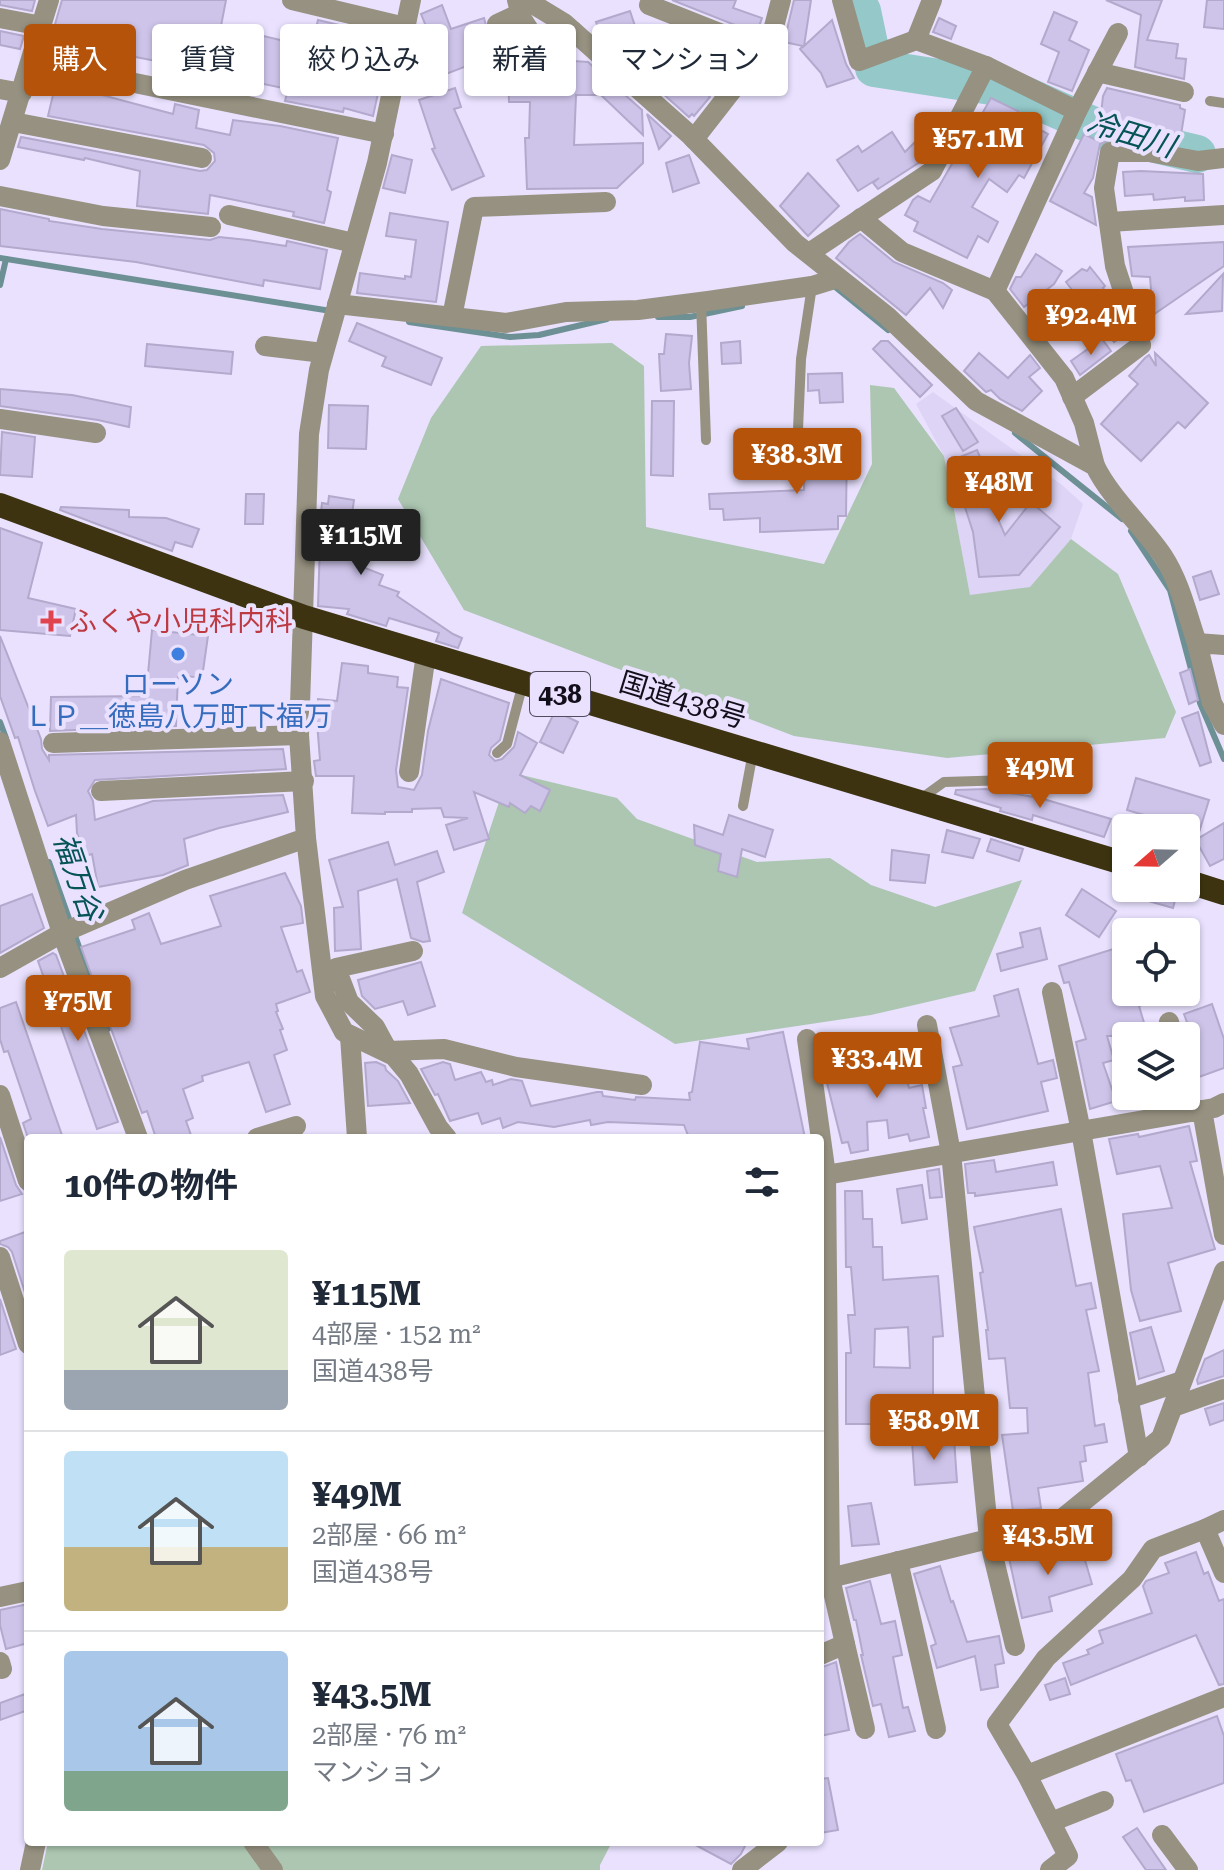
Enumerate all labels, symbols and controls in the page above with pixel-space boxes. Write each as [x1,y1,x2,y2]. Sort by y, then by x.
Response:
chip: 購入 [24,24,136,96]
chip: 賃貸 [152,24,264,96]
chip: 絞り込み [280,24,448,96]
chip: 新着 [464,24,576,96]
chip: マンション [592,24,788,96]
water label: 冷田川 [1083,104,1182,165]
pin: ¥57.1M [913,112,1043,180]
text: ¥57.1M [932,123,1024,153]
pin: ¥92.4M [1026,289,1156,357]
text: ¥92.4M [1045,300,1137,330]
pin: ¥38.3M [732,428,862,496]
text: ¥38.3M [751,439,843,469]
pin: ¥48M [952,456,1046,524]
text: ¥48M [965,467,1033,497]
pin: ¥115M [305,509,417,577]
text: ¥115M [319,520,403,550]
place label: ふくや小児科内科 [69,605,293,638]
marker: ふくや小児科内科 [40,610,62,632]
marker: ローソン ＬＰ＿徳島八万町下福万 [169,645,187,663]
street label: 国道438号 [616,665,750,735]
place label: ローソン ＬＰ＿徳島八万町下福万 [24,668,332,733]
road number: 438 [530,672,590,716]
pin: ¥49M [993,742,1087,810]
text: ¥49M [1006,753,1074,783]
north arrow [1112,814,1200,902]
map controls [1112,814,1200,1110]
water label: 福万谷 [47,829,110,928]
button: locate [1112,918,1200,1006]
pin: ¥75M [31,975,125,1043]
text: ¥75M [44,986,112,1016]
button: layers [1112,1022,1200,1110]
pin: ¥33.4M [812,1032,942,1100]
text: ¥33.4M [831,1043,923,1073]
icon: filters [740,1160,784,1204]
text: 10件の物件 [64,1165,238,1205]
text: ¥115M [312,1273,421,1313]
icon: home [128,1282,224,1378]
text: 4部屋 · 152 m² [312,1319,481,1349]
text: 国道438号 [312,1356,434,1386]
pin: ¥58.9M [869,1394,999,1462]
text: ¥58.9M [888,1405,980,1435]
text: ¥49M [312,1474,402,1514]
icon: home [128,1483,224,1579]
pin: ¥43.5M [983,1509,1113,1577]
text: 2部屋 · 66 m² [312,1520,466,1550]
text: ¥43.5M [1002,1520,1094,1550]
text: 国道438号 [312,1557,434,1587]
text: ¥43.5M [312,1674,432,1714]
icon: home [128,1683,224,1779]
text: 2部屋 · 76 m² [312,1720,466,1750]
text: マンション [312,1757,442,1787]

